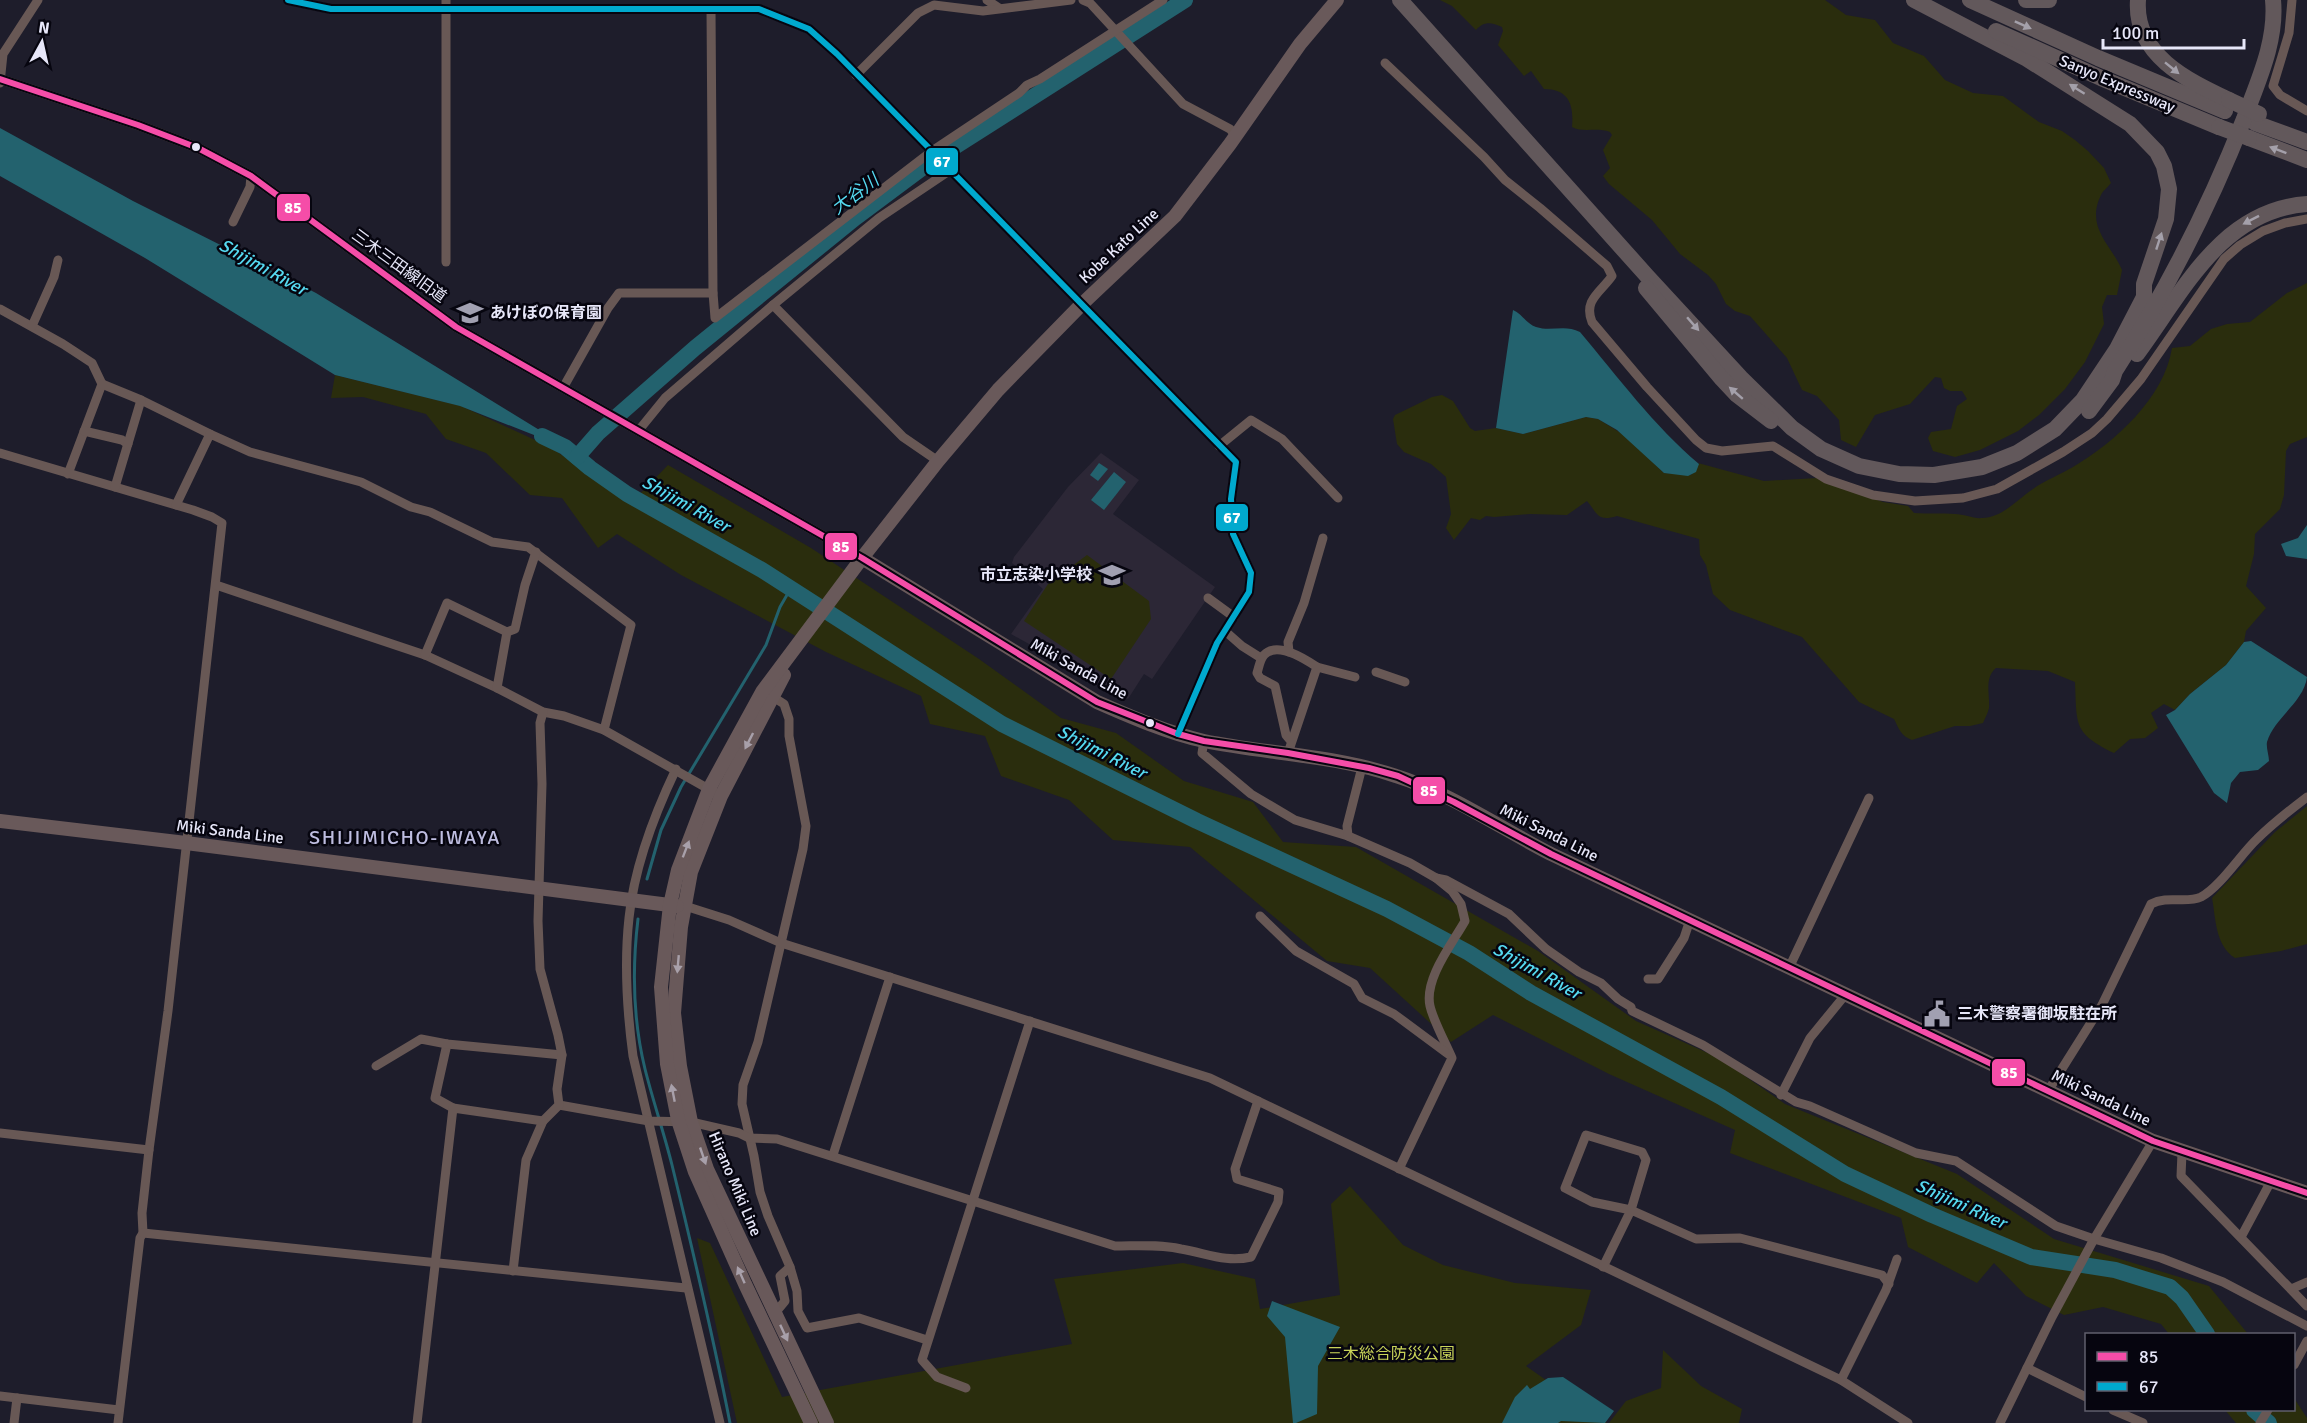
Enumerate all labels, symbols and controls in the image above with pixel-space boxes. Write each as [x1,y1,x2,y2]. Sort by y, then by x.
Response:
north arrow [12,12,72,72]
scale bar [2103,12,2244,50]
text: N [37,17,51,39]
one-way arrow [2014,20,2031,29]
text: 100 m [2112,22,2159,44]
street label: Sanyo Expressway [2056,51,2178,118]
one-way arrow [2164,61,2180,74]
one-way arrow [2069,84,2085,95]
unlabelled marker [190,141,202,153]
one-way arrow [2269,144,2287,154]
line badge: 67 [925,147,959,176]
text: 67 [933,152,951,172]
water label: 大谷川 [827,168,885,219]
line badge: 85 [276,193,311,222]
text: 85 [284,198,302,218]
street label: Kobe Kato Line [1075,204,1163,288]
one-way arrow [2243,215,2260,225]
street label: 三木三田線旧道 [348,225,450,307]
one-way arrow [2155,232,2164,250]
water label: Shijimi River [215,234,313,301]
school or university icon: あけぼの保育園 [455,298,485,328]
place label: あけぼの保育園 [490,303,602,323]
one-way arrow [1686,316,1699,332]
one-way arrow [1729,387,1744,400]
water label: Shijimi River [638,471,736,538]
line badge: 67 [1215,503,1249,532]
text: 67 [1223,508,1241,528]
line badge: 85 [824,532,858,561]
text: 85 [832,537,850,557]
school or university icon: 市立志染小学校 [1097,560,1127,590]
place label: 市立志染小学校 [980,565,1092,585]
street label: Miki Sanda Line [1027,634,1131,704]
unlabelled marker [1144,717,1156,729]
water label: Shijimi River [1054,720,1152,785]
one-way arrow [745,732,754,749]
line badge: 85 [1412,776,1446,805]
text: 85 [1420,781,1438,801]
street label: Miki Sanda Line [1496,800,1602,866]
street label: Miki Sanda Line [175,815,285,849]
district label: SHIJIMICHO-IWAYA [309,825,501,850]
one-way arrow [682,840,691,858]
water label: Shijimi River [1489,938,1587,1005]
one-way arrow [673,955,683,974]
public building icon: 三木警察署御坂駐在所 [1922,999,1952,1029]
place label: 三木警察署御坂駐在所 [1957,1004,2117,1024]
line badge: 85 [1991,1058,2026,1087]
text: 85 [2000,1063,2018,1083]
street label: Miki Sanda Line [2048,1065,2154,1131]
one-way arrow [668,1084,677,1103]
street label: Hirano Miki Line [704,1129,766,1239]
one-way arrow [699,1147,708,1165]
water label: Shijimi River [1912,1174,2012,1235]
one-way arrow [736,1266,746,1284]
one-way arrow [780,1324,789,1341]
legend [2085,1333,2295,1411]
park label: 三木総合防災公園 [1327,1344,1455,1364]
text: 85 [2139,1346,2158,1368]
text: 67 [2139,1376,2158,1398]

